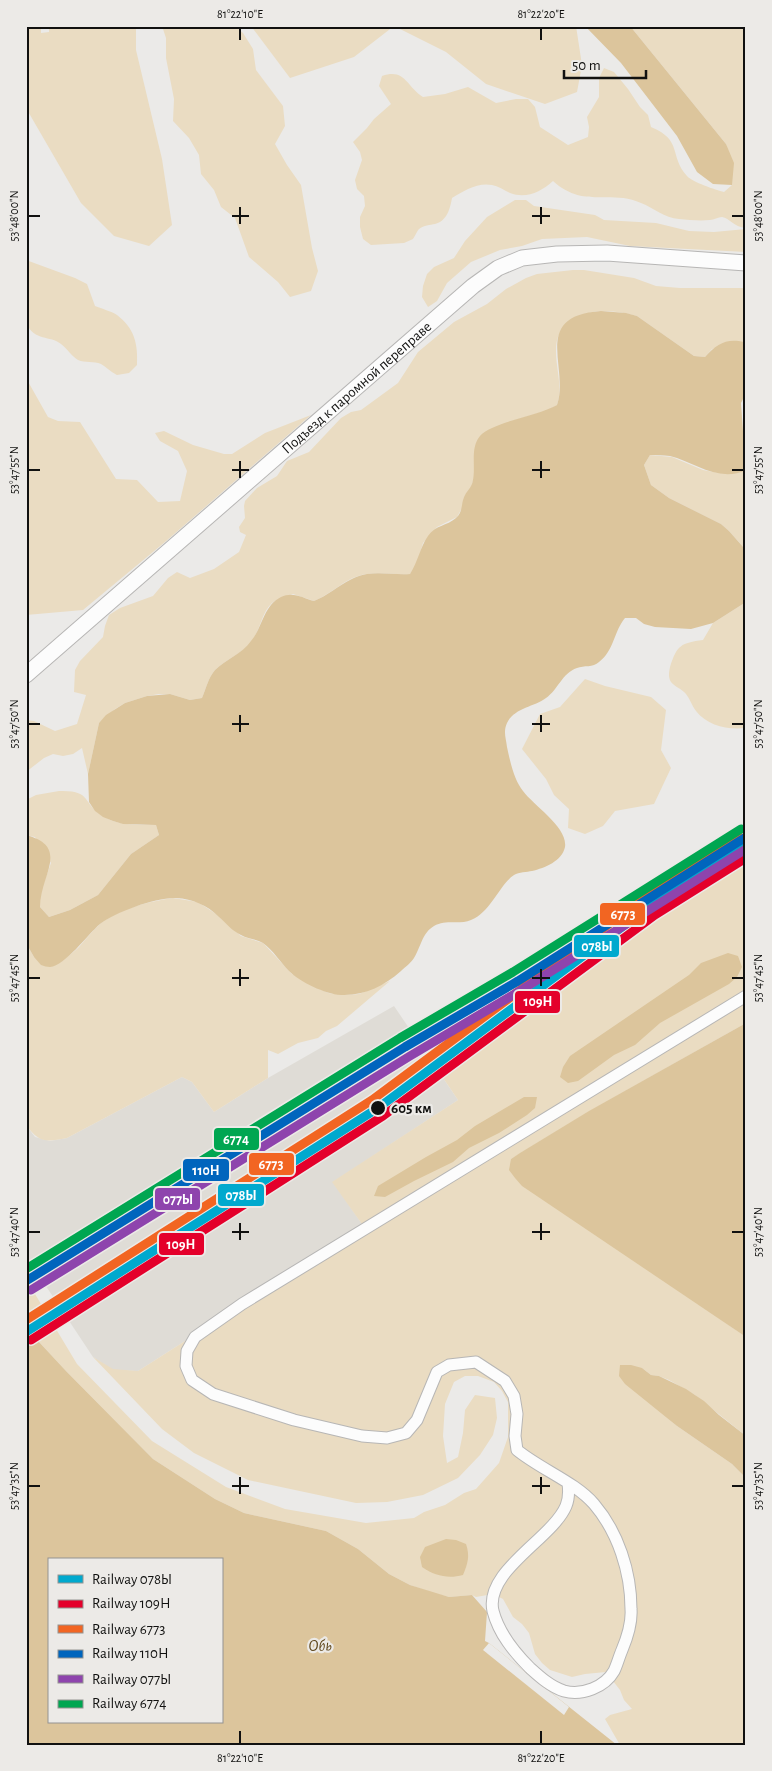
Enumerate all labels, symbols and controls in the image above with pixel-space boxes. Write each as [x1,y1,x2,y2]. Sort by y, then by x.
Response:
text: 81°22'10"E [217,8,263,20]
text: 81°22'20"E [517,8,565,20]
scale bar [564,48,647,80]
text: 50 m [572,58,601,73]
text: 53°48'00"N [8,190,20,242]
text: 53°48'00"N [752,190,764,242]
street label: Подъезд к паромной переправе [279,319,434,457]
text: 53°47'55"N [8,446,20,494]
text: 53°47'55"N [752,446,764,494]
text: 53°47'50"N [8,699,20,749]
text: 53°47'50"N [752,699,764,749]
line badge: 6773 [599,902,646,926]
text: 6773 [611,908,635,922]
line badge: 078Ы [573,934,620,958]
text: 078Ы [581,940,613,954]
text: 53°47'45"N [8,954,20,1002]
text: 53°47'45"N [752,954,764,1002]
line badge: 109Н [514,990,561,1014]
text: 109Н [523,995,553,1009]
marker: 605 км [369,1099,387,1117]
place label: 605 км [391,1101,432,1116]
line badge: 6774 [213,1127,260,1151]
text: 6774 [223,1133,249,1147]
line badge: 6773 [248,1152,295,1176]
line badge: 110Н [182,1158,230,1182]
text: 6773 [259,1158,283,1172]
text: 110Н [192,1164,220,1178]
line badge: 078Ы [217,1183,265,1207]
line badge: 077Ы [154,1187,201,1211]
text: 078Ы [225,1189,257,1203]
text: 077Ы [163,1193,193,1207]
text: 53°47'40"N [8,1207,20,1257]
text: 53°47'40"N [752,1207,764,1257]
line badge: 109Н [158,1232,205,1256]
text: 109Н [166,1238,196,1252]
text: 53°47'35"N [8,1462,20,1510]
text: 53°47'35"N [752,1462,764,1510]
legend [48,1558,222,1724]
text: Railway 078Ы [92,1572,172,1587]
text: Railway 109Н [92,1596,171,1611]
text: Railway 6773 [92,1622,166,1637]
water label: Обь [308,1638,332,1654]
text: Railway 110Н [92,1646,169,1661]
text: Railway 077Ы [92,1672,171,1687]
text: Railway 6774 [92,1696,167,1711]
text: 81°22'10"E [217,1752,263,1764]
text: 81°22'20"E [517,1752,565,1764]

